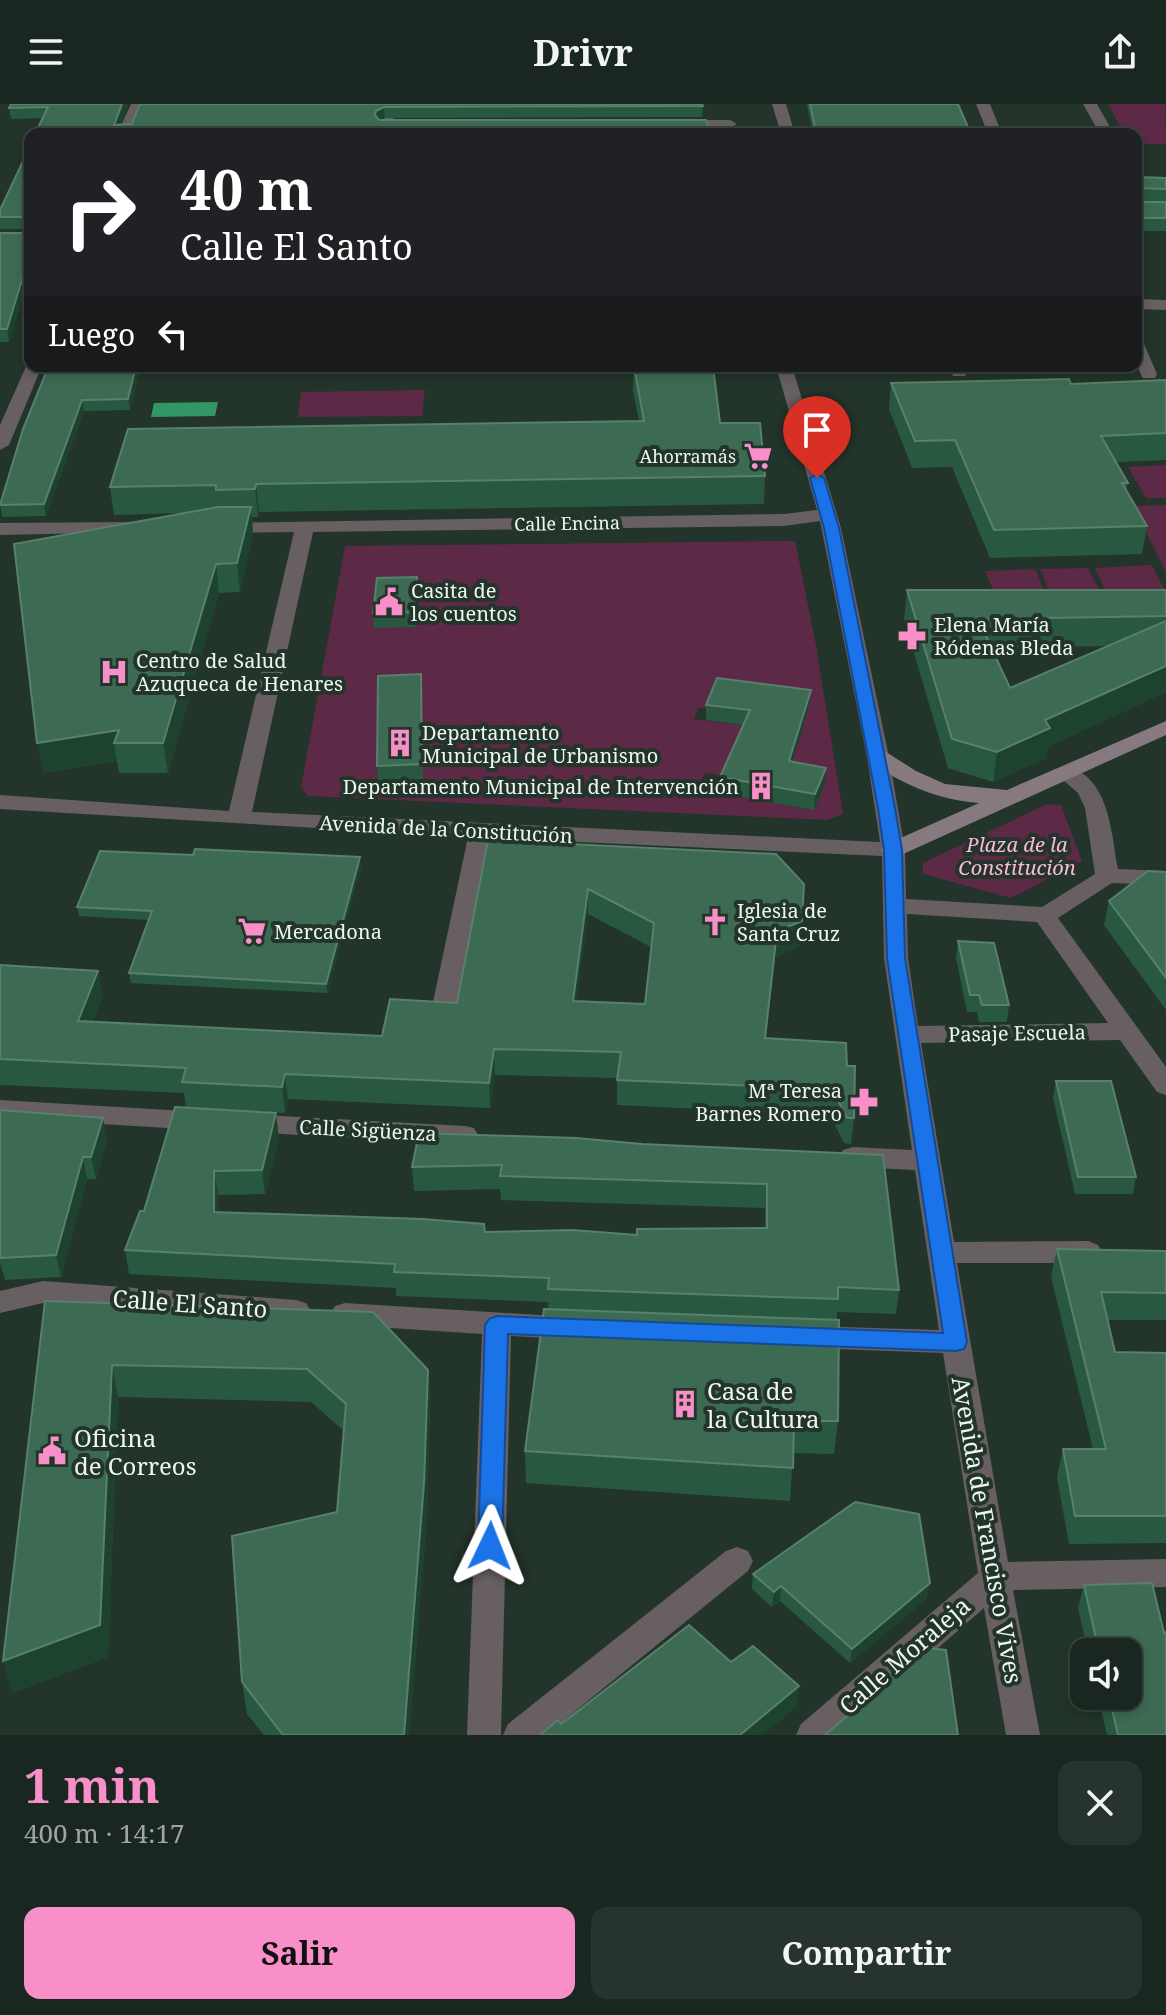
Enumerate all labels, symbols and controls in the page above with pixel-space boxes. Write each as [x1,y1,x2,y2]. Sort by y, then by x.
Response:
text: Drivr [533,28,633,77]
icon: menu [24,30,68,74]
icon: share [1098,30,1142,74]
text: 40 m [180,150,313,226]
icon: right [48,160,152,264]
text: Calle El Santo [180,222,413,271]
icon: left [151,312,195,356]
text: Luego [48,314,135,355]
pin [783,396,851,478]
icon: arrive [795,408,839,452]
supermarket icon: Ahorramás [743,441,773,471]
place label: Ahorramás [640,444,736,468]
street label: Calle Encina [514,510,620,536]
place label: Casita de los cuentos [411,577,517,627]
public building icon: Casita de los cuentos [374,587,404,617]
place label: Elena María Ródenas Bleda [934,611,1074,661]
pharmacy icon: Elena María Ródenas Bleda [897,621,927,651]
place label: Centro de Salud Azuqueca de Henares [136,647,343,697]
hospital icon: Centro de Salud Azuqueca de Henares [99,657,129,687]
place label: Departamento Municipal de Urbanismo [422,719,658,769]
building icon: Departamento Municipal de Urbanismo [385,728,415,758]
building icon: Departamento Municipal de Intervención [746,771,776,801]
place label: Departamento Municipal de Intervención [343,773,739,800]
street label: Avenida de la Constitución [319,809,573,849]
park label: Plaza de la Constitución [958,831,1076,881]
place label: Iglesia de Santa Cruz [737,897,840,947]
church icon: Iglesia de Santa Cruz [700,907,730,937]
supermarket icon: Mercadona [237,916,267,946]
place label: Mercadona [274,918,382,945]
street label: Pasaje Escuela [948,1018,1086,1048]
place label: Mª Teresa Barnes Romero [695,1077,842,1127]
pharmacy icon: Mª Teresa Barnes Romero [849,1087,879,1117]
street label: Calle Sigüenza [299,1113,437,1147]
street label: Calle El Santo [111,1281,269,1325]
place label: Casa de la Cultura [707,1374,820,1435]
street label: Avenida de Francisco Vives [945,1374,1031,1686]
building icon: Casa de la Cultura [670,1389,700,1419]
place label: Oficina de Correos [74,1421,197,1482]
public building icon: Oficina de Correos [37,1436,67,1466]
position arrow [448,1504,532,1588]
street label: Calle Moraleja [831,1589,977,1721]
map controls [1070,1638,1142,1710]
button: sound [1070,1638,1142,1710]
text: 1 min [24,1752,160,1817]
button: close [1058,1761,1142,1845]
text: 400 m · 14:17 [24,1815,185,1851]
button: Salir [24,1907,575,1999]
button: Compartir [591,1907,1142,1999]

